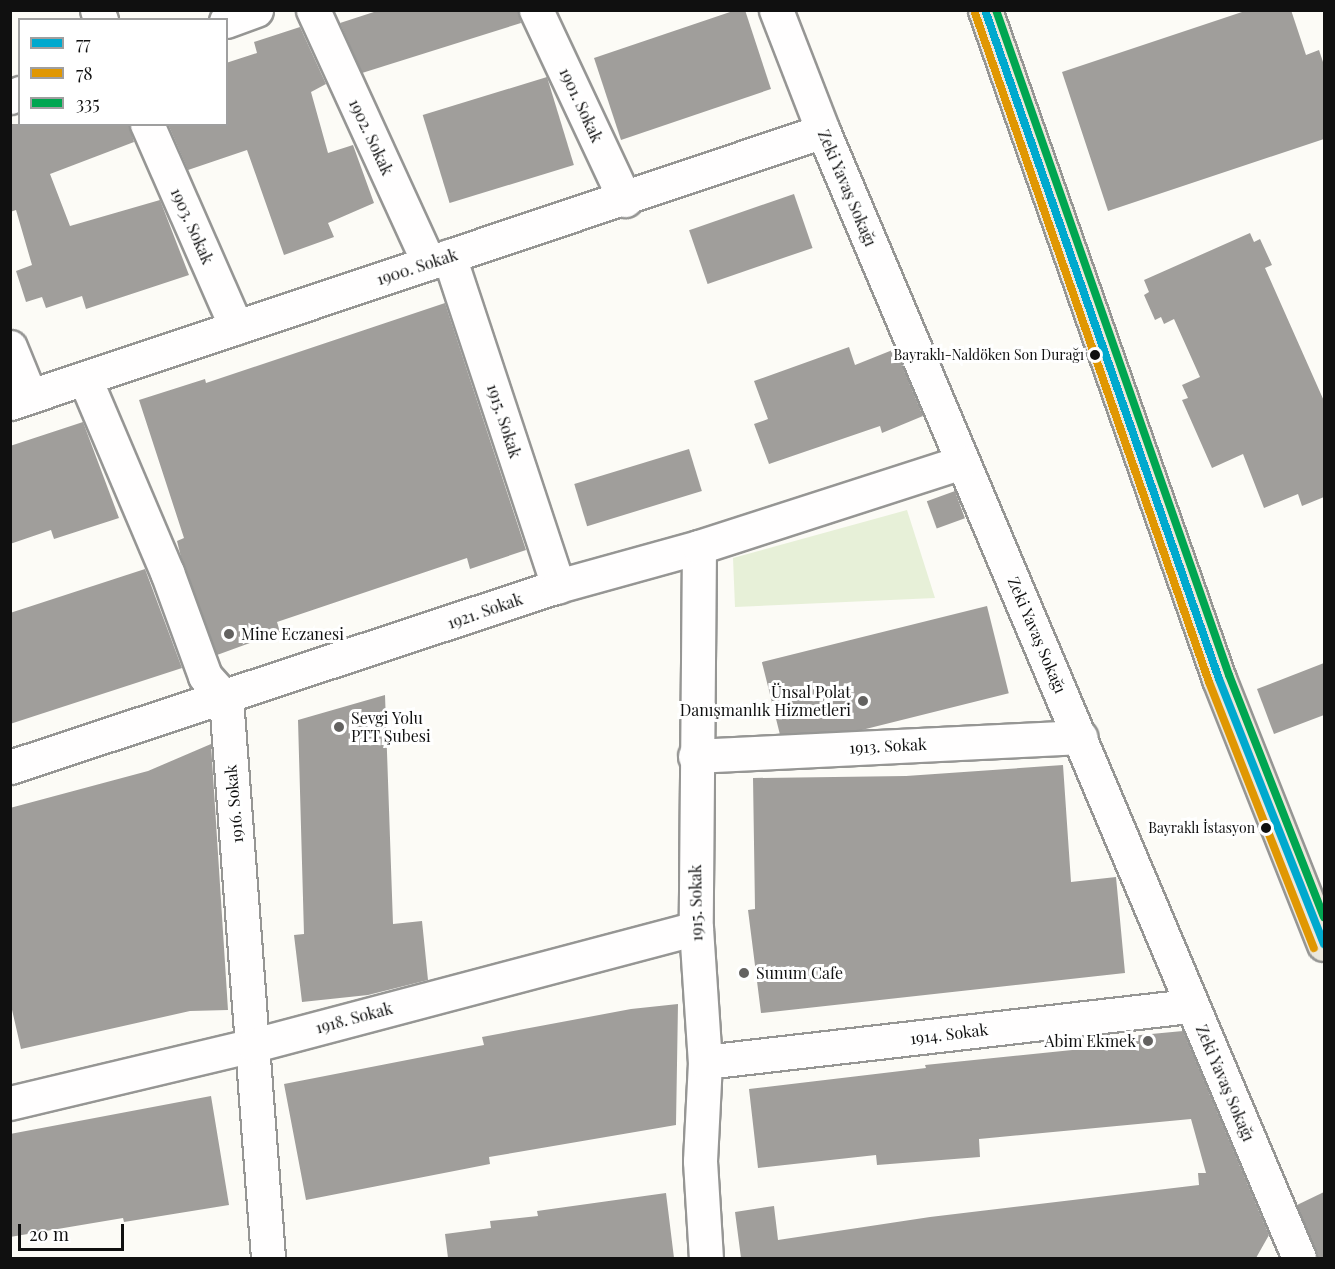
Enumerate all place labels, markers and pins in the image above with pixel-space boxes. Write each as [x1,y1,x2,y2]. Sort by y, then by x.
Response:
place label: Bayraklı-Naldöken Son Durağı [894,347,1084,363]
marker: Bayraklı-Naldöken Son Durağı [1089,349,1101,361]
place label: Mine Eczanesi [241,624,344,644]
marker: Mine Eczanesi [222,627,236,641]
place label: Ünsal Polat Danışmanlık Hizmetleri [680,682,851,720]
marker: Ünsal Polat Danışmanlık Hizmetleri [856,694,870,708]
place label: Sevgi Yolu PTT Şubesi [351,708,431,746]
marker: Sevgi Yolu PTT Şubesi [332,720,346,734]
place label: Bayraklı İstasyon [1148,820,1255,836]
marker: Bayraklı İstasyon [1260,822,1272,834]
place label: Sunum Cafe [756,963,843,983]
marker: Sunum Cafe [737,966,751,980]
place label: Abim Ekmek [1044,1031,1136,1051]
marker: Abim Ekmek [1141,1034,1155,1048]

